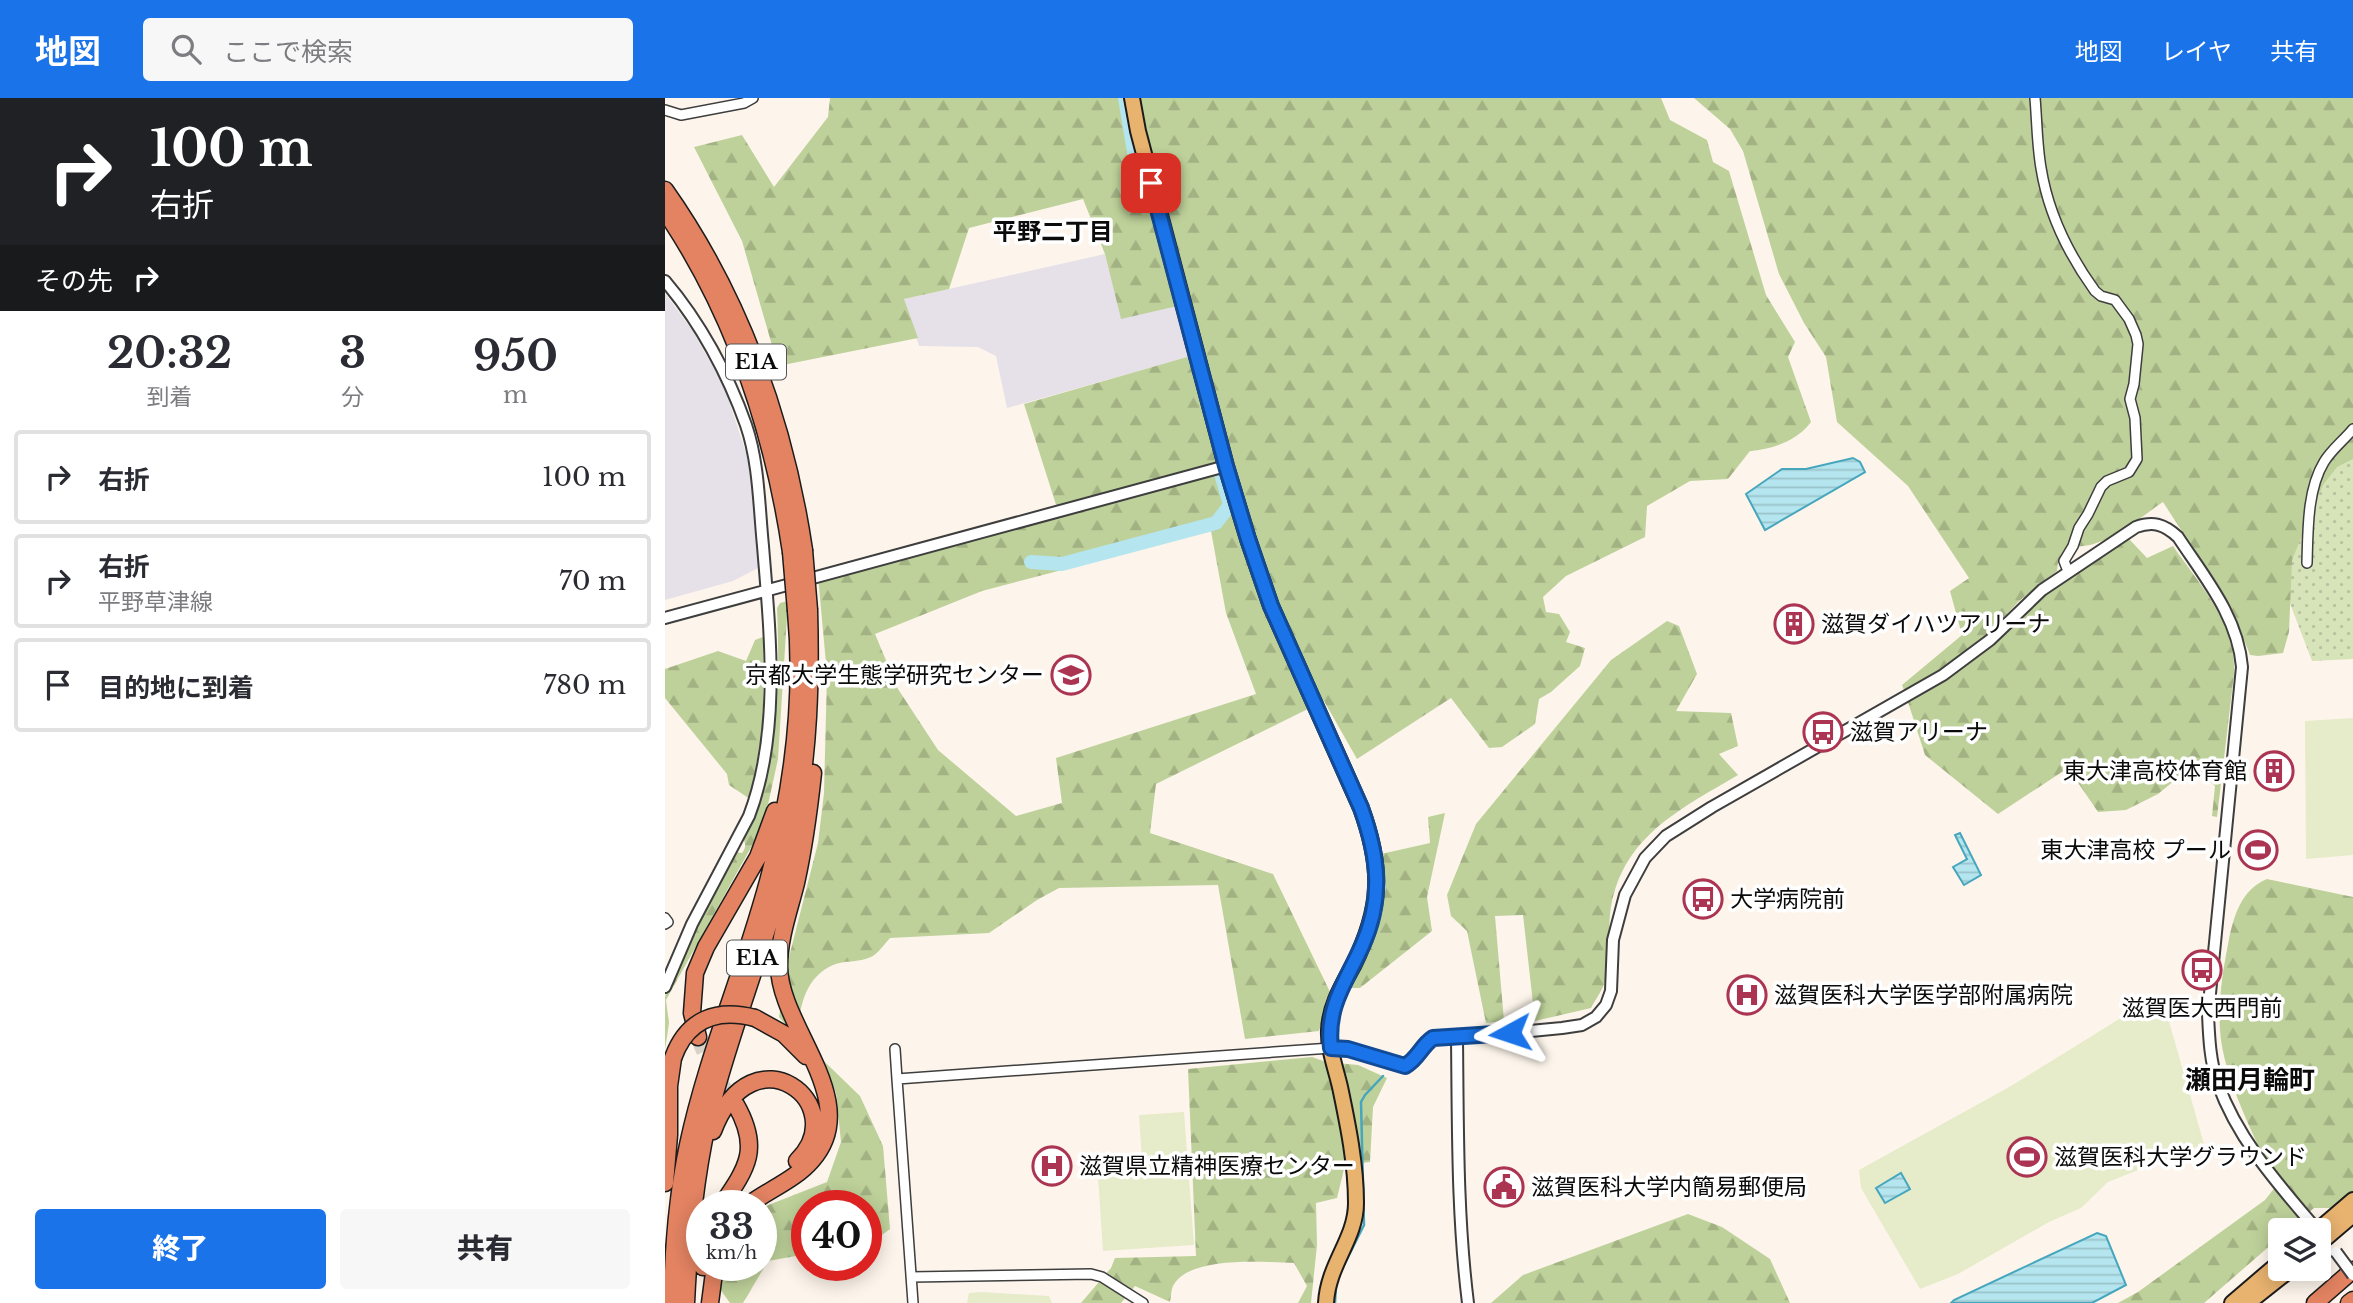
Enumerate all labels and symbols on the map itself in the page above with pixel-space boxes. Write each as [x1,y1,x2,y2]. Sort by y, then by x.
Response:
pin [1121,153,1181,213]
district label: 平野二丁目 [993,217,1113,246]
road number: E1A [726,344,786,380]
building icon: 滋賀ダイハツアリーナ [1773,603,1815,645]
place label: 滋賀ダイハツアリーナ [1821,610,2051,638]
school or university icon: 京都大学生態学研究センター [1050,654,1092,696]
place label: 京都大学生態学研究センター [745,661,1044,689]
bus stop icon: 滋賀アリーナ [1802,711,1844,753]
place label: 滋賀アリーナ [1850,718,1988,746]
building icon: 東大津高校体育館 [2253,750,2295,792]
place label: 東大津高校体育館 [2063,757,2247,785]
sports icon: 東大津高校 プール [2237,829,2279,871]
place label: 東大津高校 プール [2040,836,2231,864]
bus stop icon: 大学病院前 [1682,878,1724,920]
place label: 大学病院前 [1730,885,1845,913]
road number: E1A [727,940,787,976]
bus stop icon: 滋賀医大西門前 [2181,949,2223,991]
hospital icon: 滋賀医科大学医学部附属病院 [1726,974,1768,1016]
place label: 滋賀医科大学医学部附属病院 [1774,981,2073,1009]
place label: 滋賀医大西門前 [2122,994,2283,1022]
position arrow [1473,996,1547,1070]
district label: 瀬田月輪町 [2185,1064,2315,1096]
sports icon: 滋賀医科大学グラウンド [2006,1136,2048,1178]
place label: 滋賀医科大学グラウンド [2054,1143,2307,1171]
hospital icon: 滋賀県立精神医療センター [1031,1145,1073,1187]
place label: 滋賀県立精神医療センター [1079,1152,1355,1180]
public building icon: 滋賀医科大学内簡易郵便局 [1483,1166,1525,1208]
place label: 滋賀医科大学内簡易郵便局 [1531,1173,1807,1201]
speed limit sign: 40 [791,1190,882,1281]

